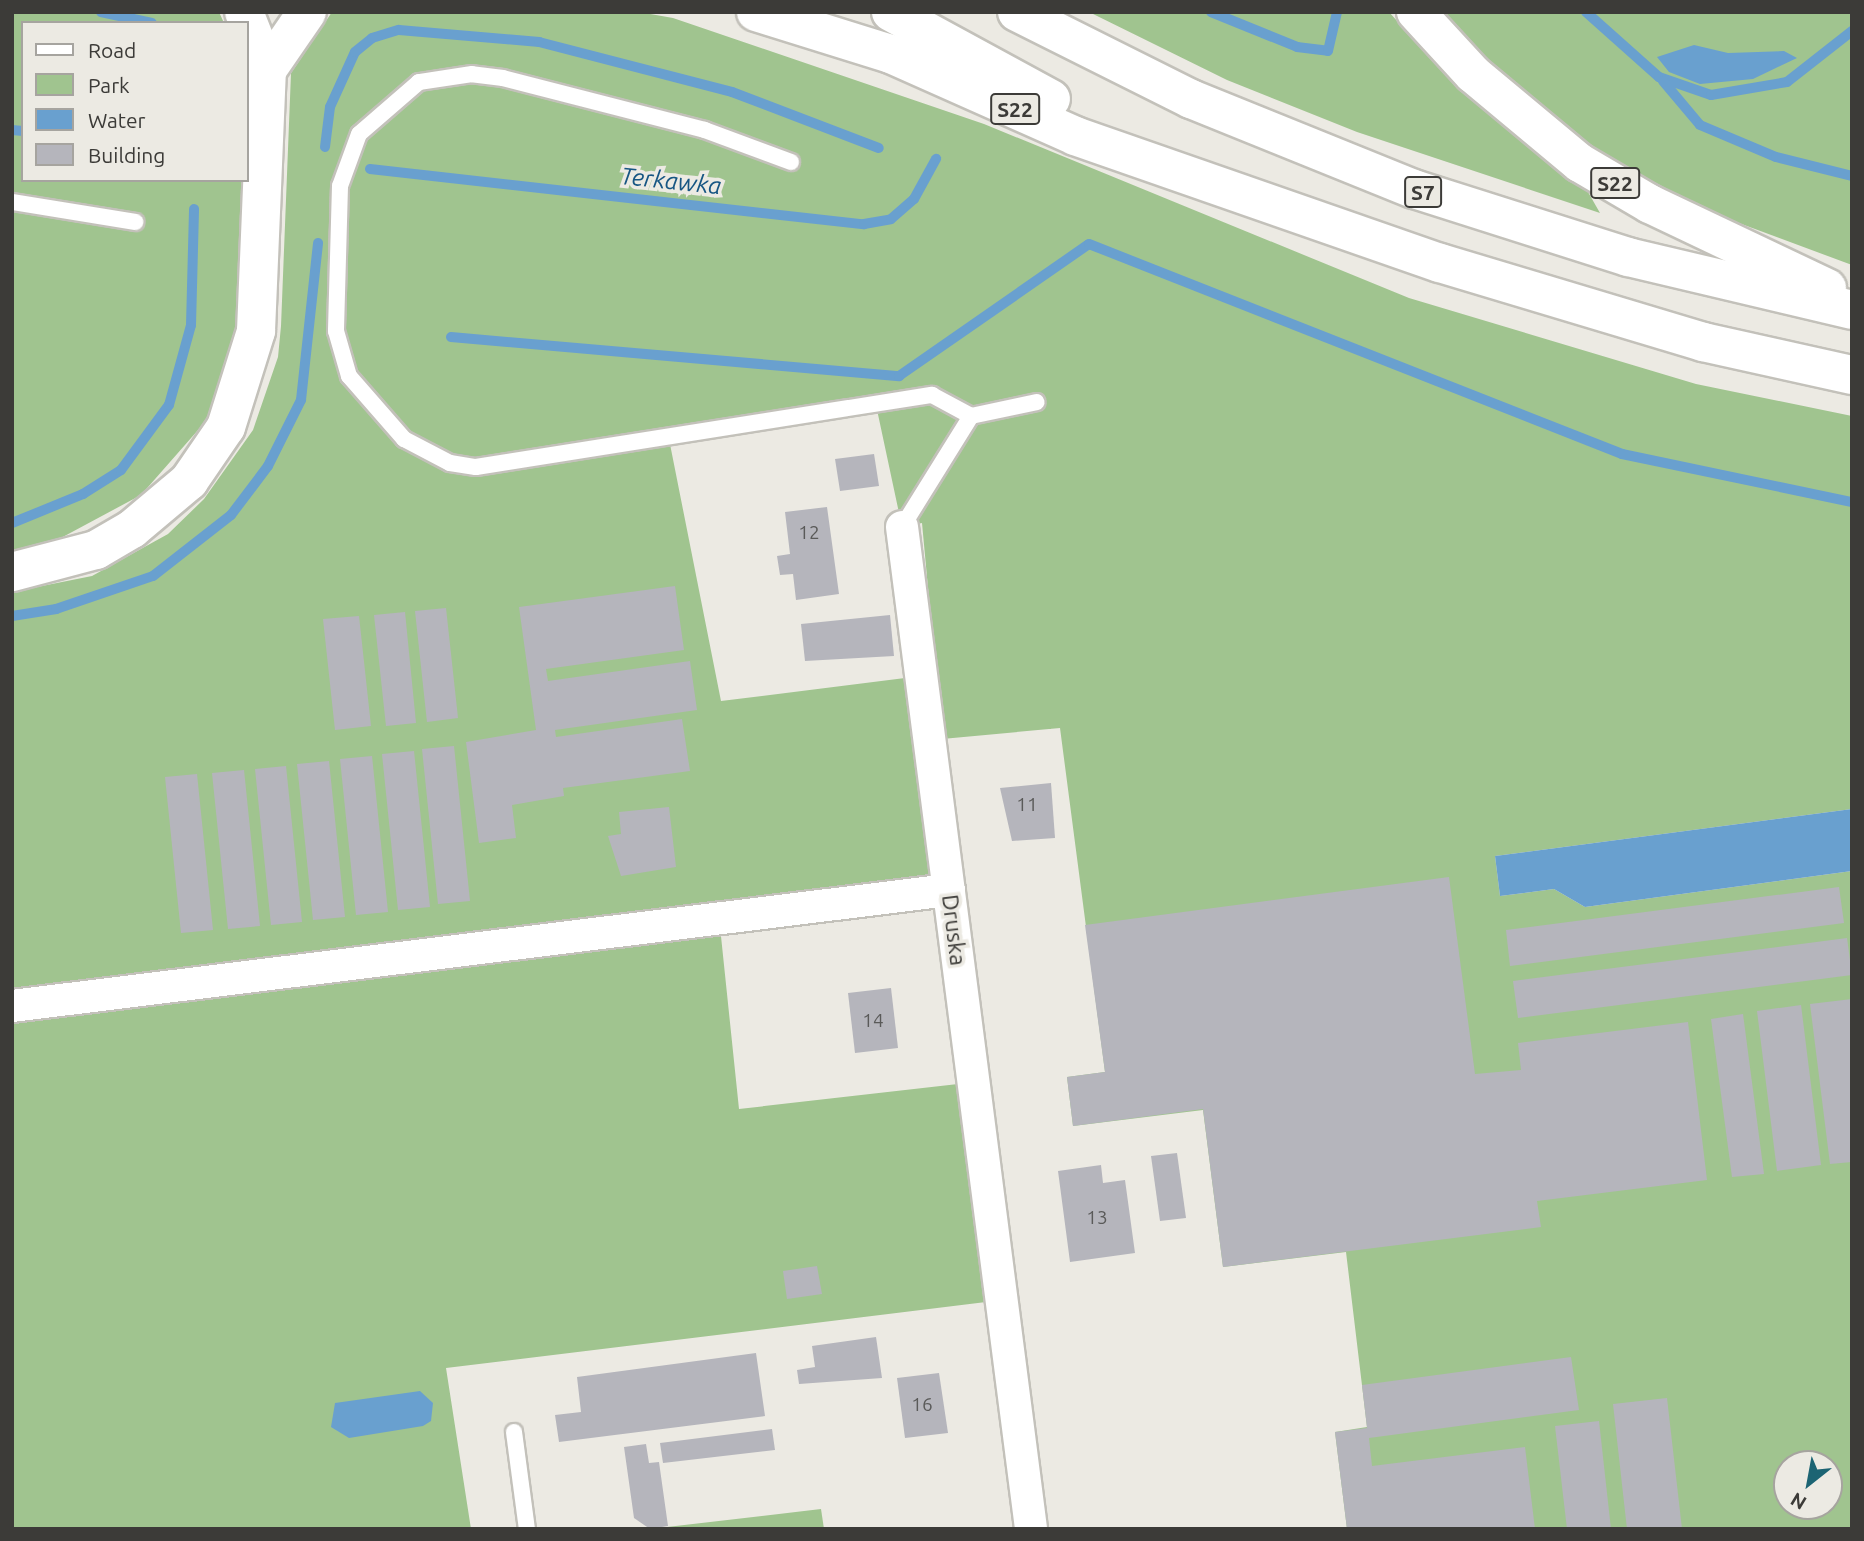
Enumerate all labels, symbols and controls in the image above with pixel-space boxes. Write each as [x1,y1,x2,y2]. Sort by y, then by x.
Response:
legend [21,21,248,182]
text: Road [88,38,136,62]
text: Park [88,73,130,97]
road number: S22 [989,92,1041,126]
text: Water [88,108,146,132]
text: Building [88,143,165,167]
water label: Terkawka [619,161,723,201]
road number: S22 [1589,166,1641,200]
road number: S7 [1404,174,1442,210]
house number: 12 [798,522,820,544]
house number: 11 [1016,794,1038,816]
street label: Druska [936,893,972,967]
house number: 14 [862,1010,884,1032]
house number: 13 [1086,1207,1108,1229]
house number: 16 [911,1394,933,1416]
north arrow [1773,1450,1843,1520]
text: N [1786,1488,1810,1514]

